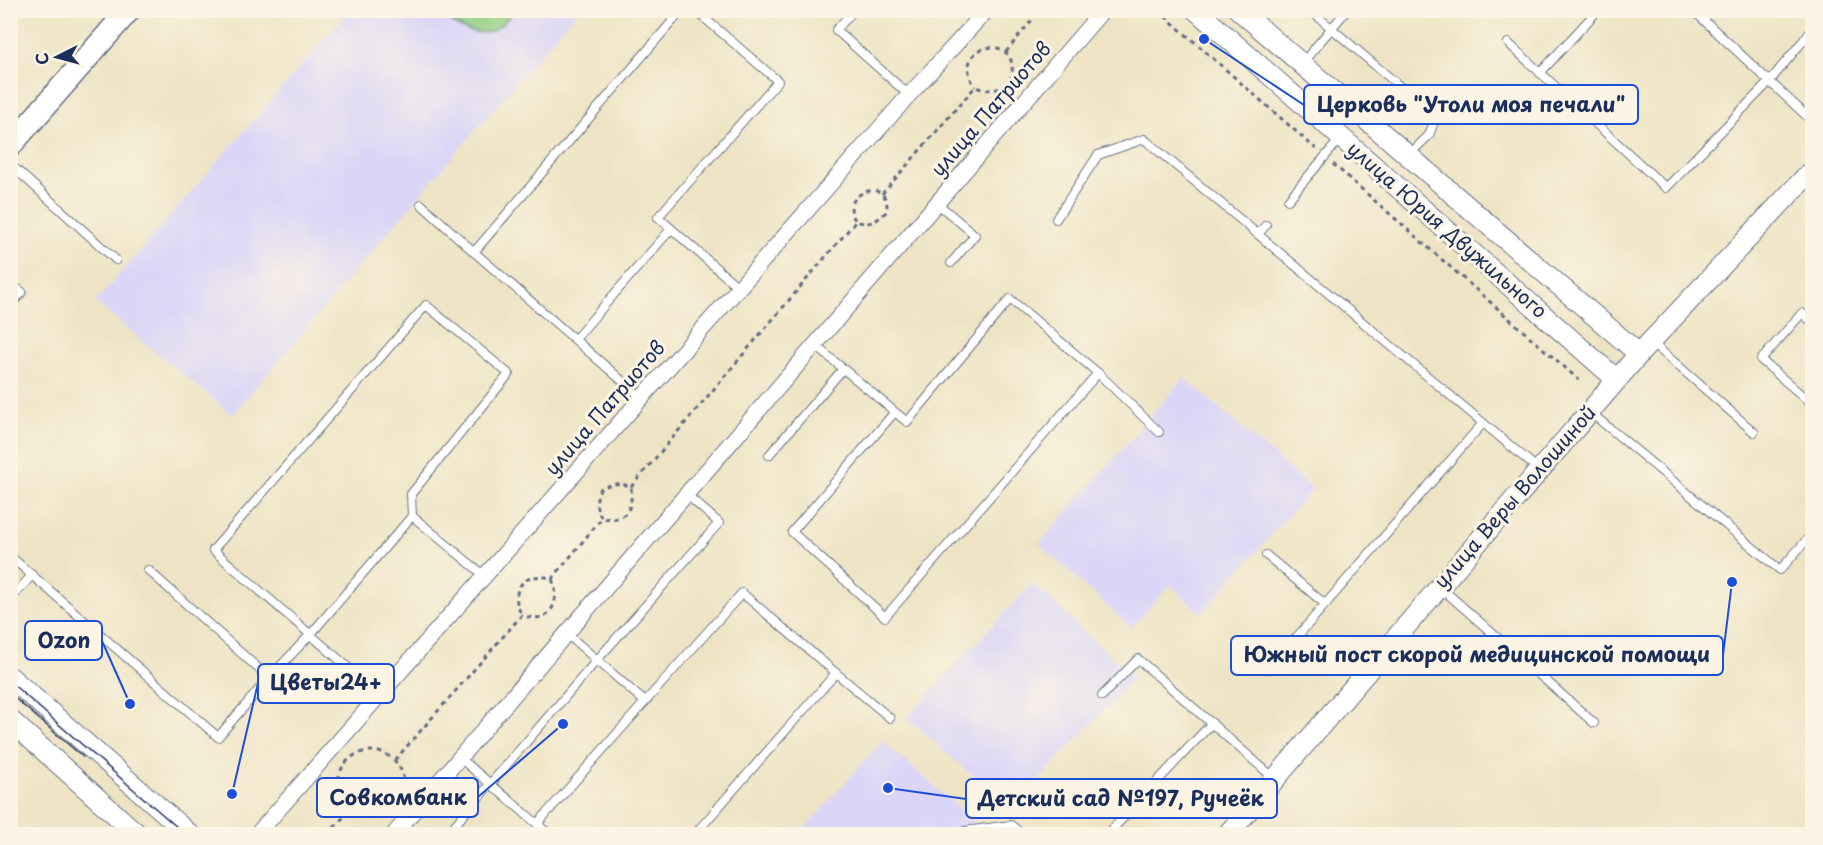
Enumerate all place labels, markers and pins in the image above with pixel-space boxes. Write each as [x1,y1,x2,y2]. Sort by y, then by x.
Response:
callout: Церковь "Утоли моя печали" [1304,85,1638,124]
callout: Ozon [25,621,102,660]
callout: Южный пост скорой медицинской помощи [1231,636,1723,675]
callout: Цветы24+ [258,664,394,703]
callout: Совкомбанк [317,778,478,817]
callout: Детский сад №197, Ручеёк [966,779,1277,818]

